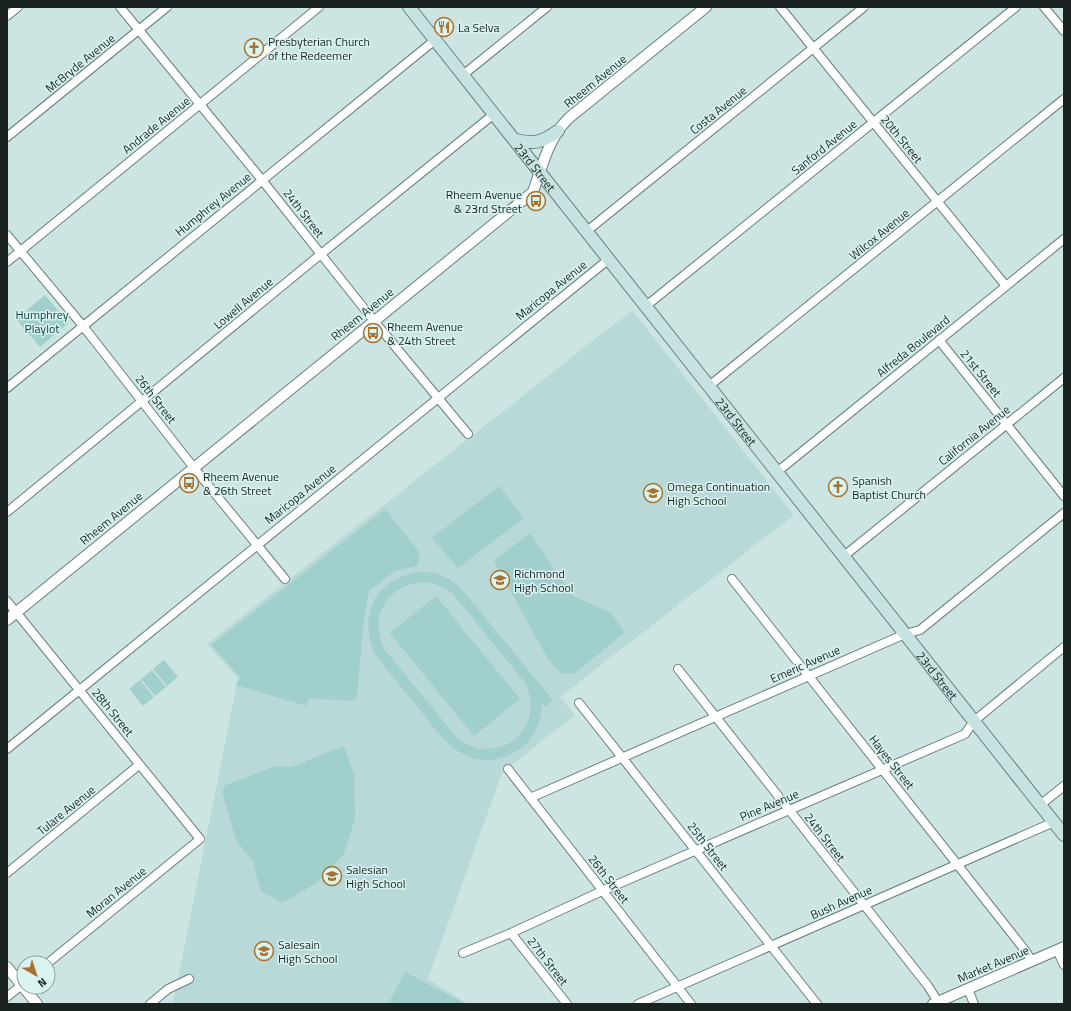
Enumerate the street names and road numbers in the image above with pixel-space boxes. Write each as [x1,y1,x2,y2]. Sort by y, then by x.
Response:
street label: McBryde Avenue [41,29,119,97]
street label: Rheem Avenue [559,50,631,112]
street label: Costa Avenue [685,81,751,139]
street label: Andrade Avenue [118,92,194,158]
street label: 20th Street [876,111,928,168]
street label: Sanford Avenue [787,115,861,179]
street label: 23rd Street [510,139,561,196]
street label: Humphrey Avenue [171,167,255,241]
street label: 24th Street [279,184,330,242]
street label: Wilcox Avenue [845,204,913,264]
street label: Maricopa Avenue [511,255,591,325]
street label: Lowell Avenue [209,272,277,334]
street label: Rheem Avenue [326,283,398,345]
street label: Alfreda Boulevard [872,310,954,382]
street label: 21st Street [956,345,1007,402]
street label: 26th Street [131,370,182,428]
street label: 23rd Street [711,393,762,450]
street label: California Avenue [934,400,1014,470]
street label: Maricopa Avenue [260,459,340,529]
street label: Rheem Avenue [75,487,147,549]
street label: Emeric Avenue [767,640,843,688]
street label: 23rd Street [912,647,963,704]
street label: 28th Street [87,684,139,741]
street label: Hayes Street [865,731,920,794]
street label: Tulare Avenue [33,780,99,840]
street label: Pine Avenue [737,784,801,826]
street label: 24th Street [800,808,851,866]
street label: 25th Street [683,817,734,875]
street label: 26th Street [584,850,635,908]
street label: Moran Avenue [82,862,150,922]
street label: Bush Avenue [807,880,875,924]
street label: 27th Street [523,932,574,990]
street label: Market Avenue [954,940,1032,988]

